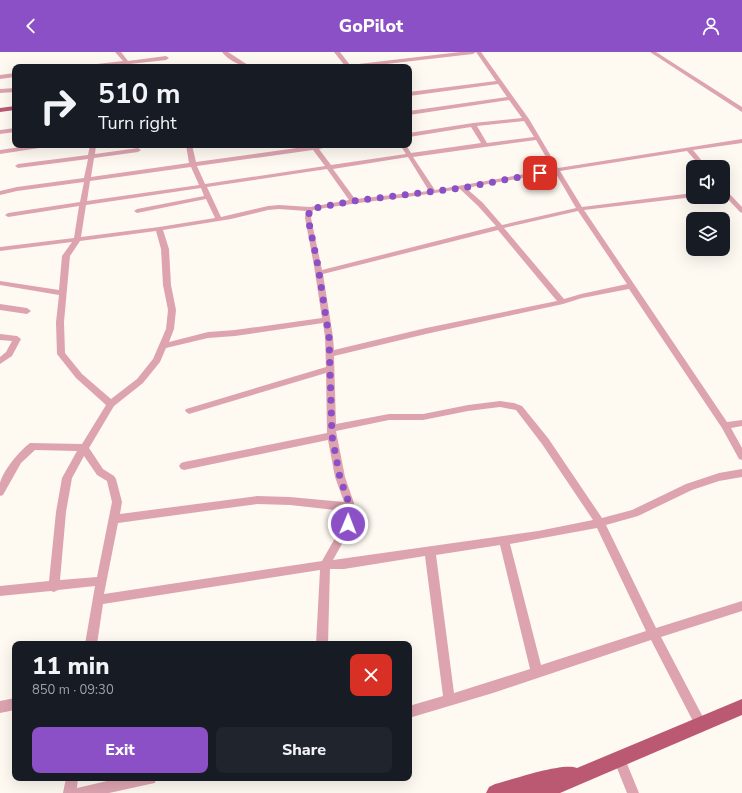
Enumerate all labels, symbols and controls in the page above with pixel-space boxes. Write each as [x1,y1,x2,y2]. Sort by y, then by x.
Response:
text: GoPilot [339,14,403,38]
icon: back [20,15,42,37]
icon: person [700,15,722,37]
text: 510 m [98,75,181,113]
icon: right [32,80,84,132]
text: Turn right [98,111,177,135]
pin [523,156,557,190]
map controls [686,160,730,256]
button: sound [686,160,730,204]
icon: arrive [529,162,551,184]
button: layers [686,212,730,256]
position arrow [327,503,369,545]
text: 11 min [32,650,110,682]
button: close [350,654,392,696]
text: 850 m · 09:30 [32,681,114,699]
button: Exit [32,727,208,773]
button: Share [216,727,392,773]

